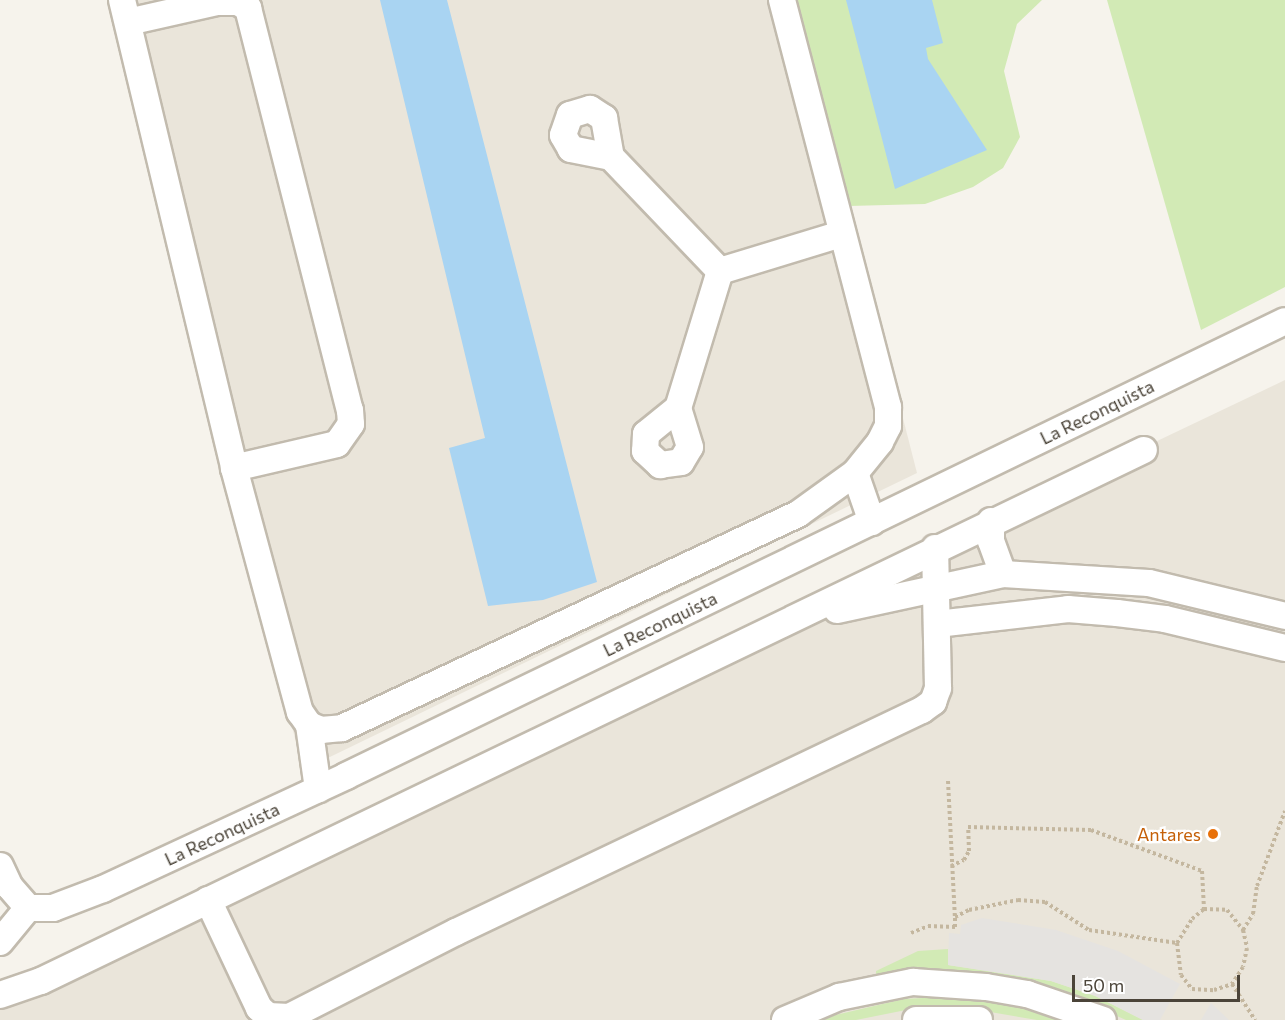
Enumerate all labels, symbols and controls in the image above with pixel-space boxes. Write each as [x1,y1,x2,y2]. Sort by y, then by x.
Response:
street label: La Reconquista [1036,375,1158,449]
street label: La Reconquista [599,587,721,661]
street label: La Reconquista [161,798,283,870]
place label: Antares [1137,823,1201,845]
marker: Antares [1206,827,1220,841]
scale bar [1075,963,1243,1001]
text: 50 m [1083,974,1124,996]

